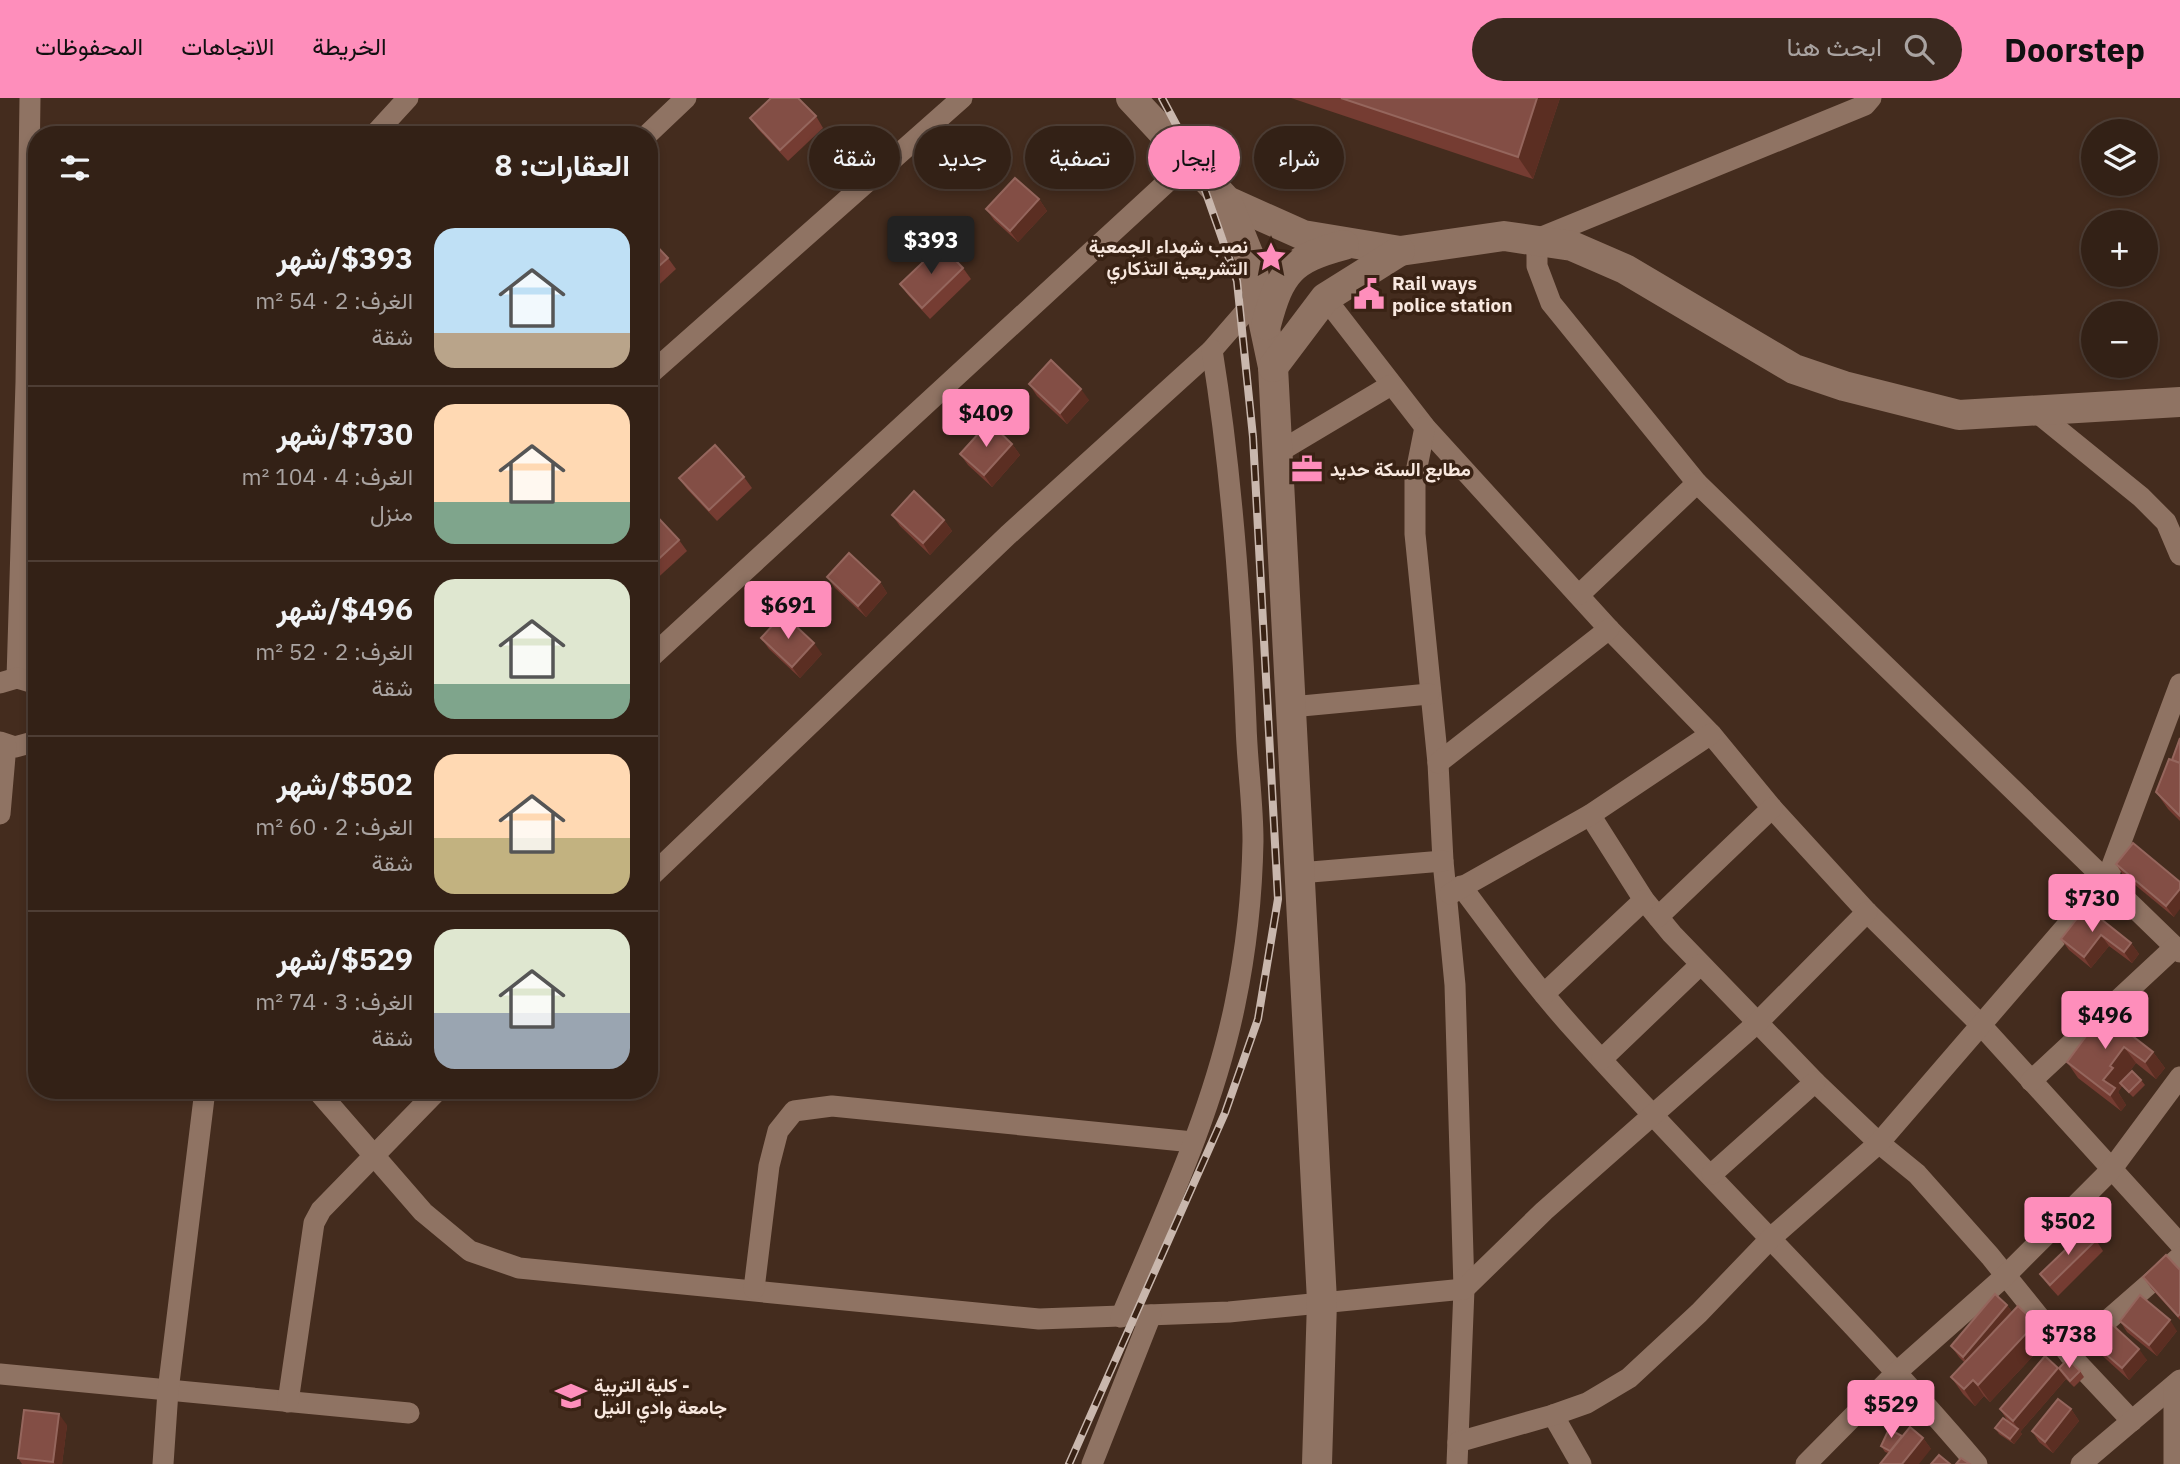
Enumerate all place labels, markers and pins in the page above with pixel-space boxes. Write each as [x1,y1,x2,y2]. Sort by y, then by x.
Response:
pin: $393 [890,216,972,276]
place label: نصب شهداء الجمعية التشريعية التذكاري [1089,234,1248,285]
place icon: نصب شهداء الجمعية التشريعية التذكاري [1254,240,1288,274]
place label: Rail ways police station [1392,271,1513,317]
public building icon: Rail ways police station [1352,277,1386,311]
pin: $409 [945,390,1027,449]
office icon: مطابع السكة حديد [1290,452,1324,486]
place label: مطابع السكة حديد [1330,457,1471,483]
pin: $691 [747,582,829,641]
pin: $730 [2051,874,2133,934]
pin: $496 [2064,992,2146,1051]
pin: $502 [2027,1198,2109,1257]
pin: $738 [2028,1310,2110,1370]
place label: كلية التربية - جامعة وادي النيل [594,1373,727,1424]
school or university icon: كلية التربية - جامعة وادي النيل [554,1379,588,1413]
pin: $529 [1850,1380,1932,1440]

